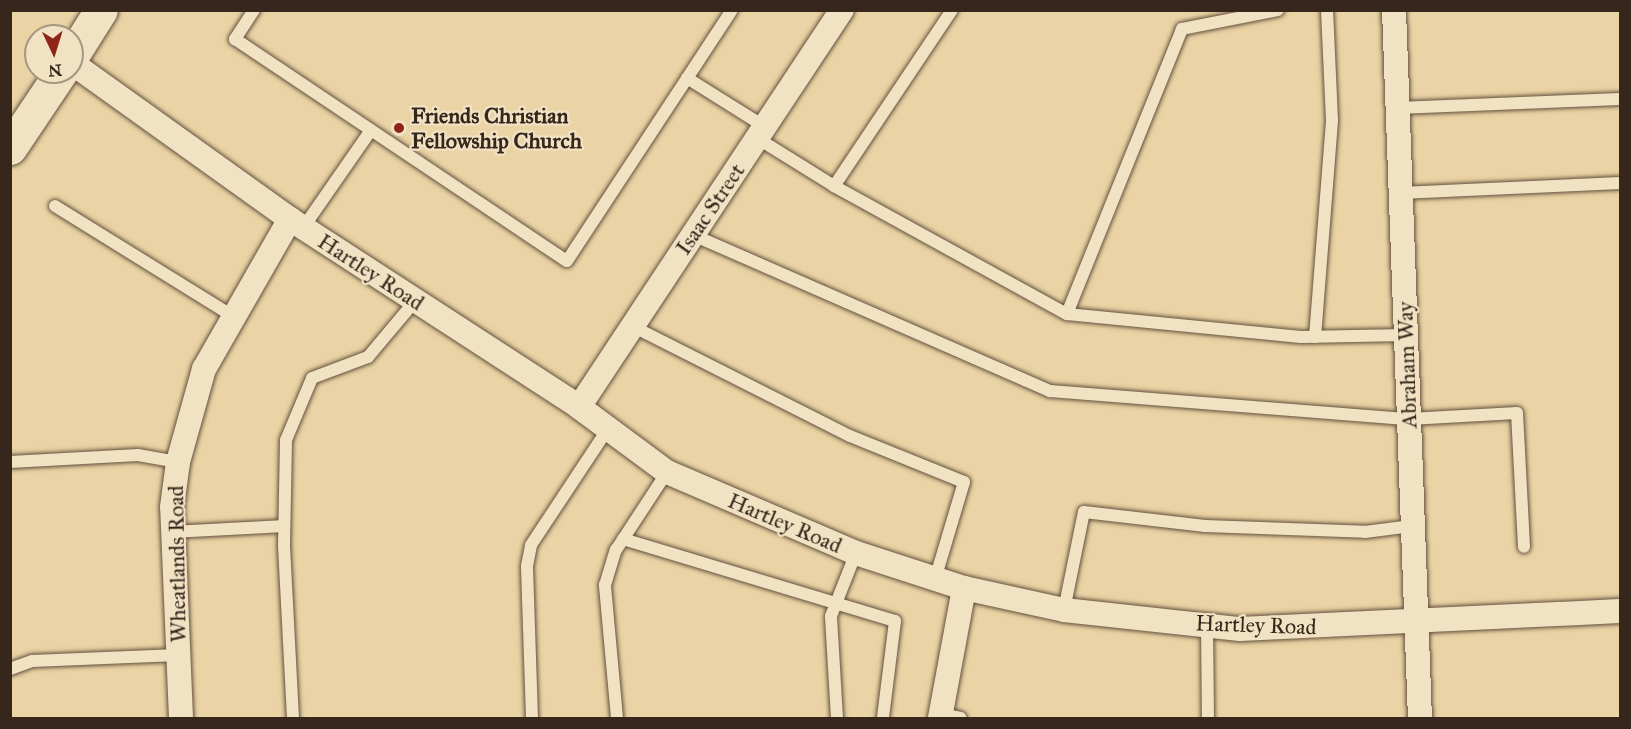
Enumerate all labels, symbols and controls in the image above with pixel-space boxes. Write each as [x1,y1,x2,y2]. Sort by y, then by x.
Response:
north arrow [24,24,84,84]
text: N [48,61,63,80]
place label: Friends Christian Fellowship Church [411,102,582,154]
marker: Friends Christian Fellowship Church [392,121,406,135]
street label: Isaac Street [670,158,750,260]
street label: Hartley Road [313,228,429,316]
street label: Abraham Way [1392,301,1422,429]
street label: Wheatlands Road [162,485,192,643]
street label: Hartley Road [724,487,846,559]
street label: Hartley Road [1195,610,1317,640]

